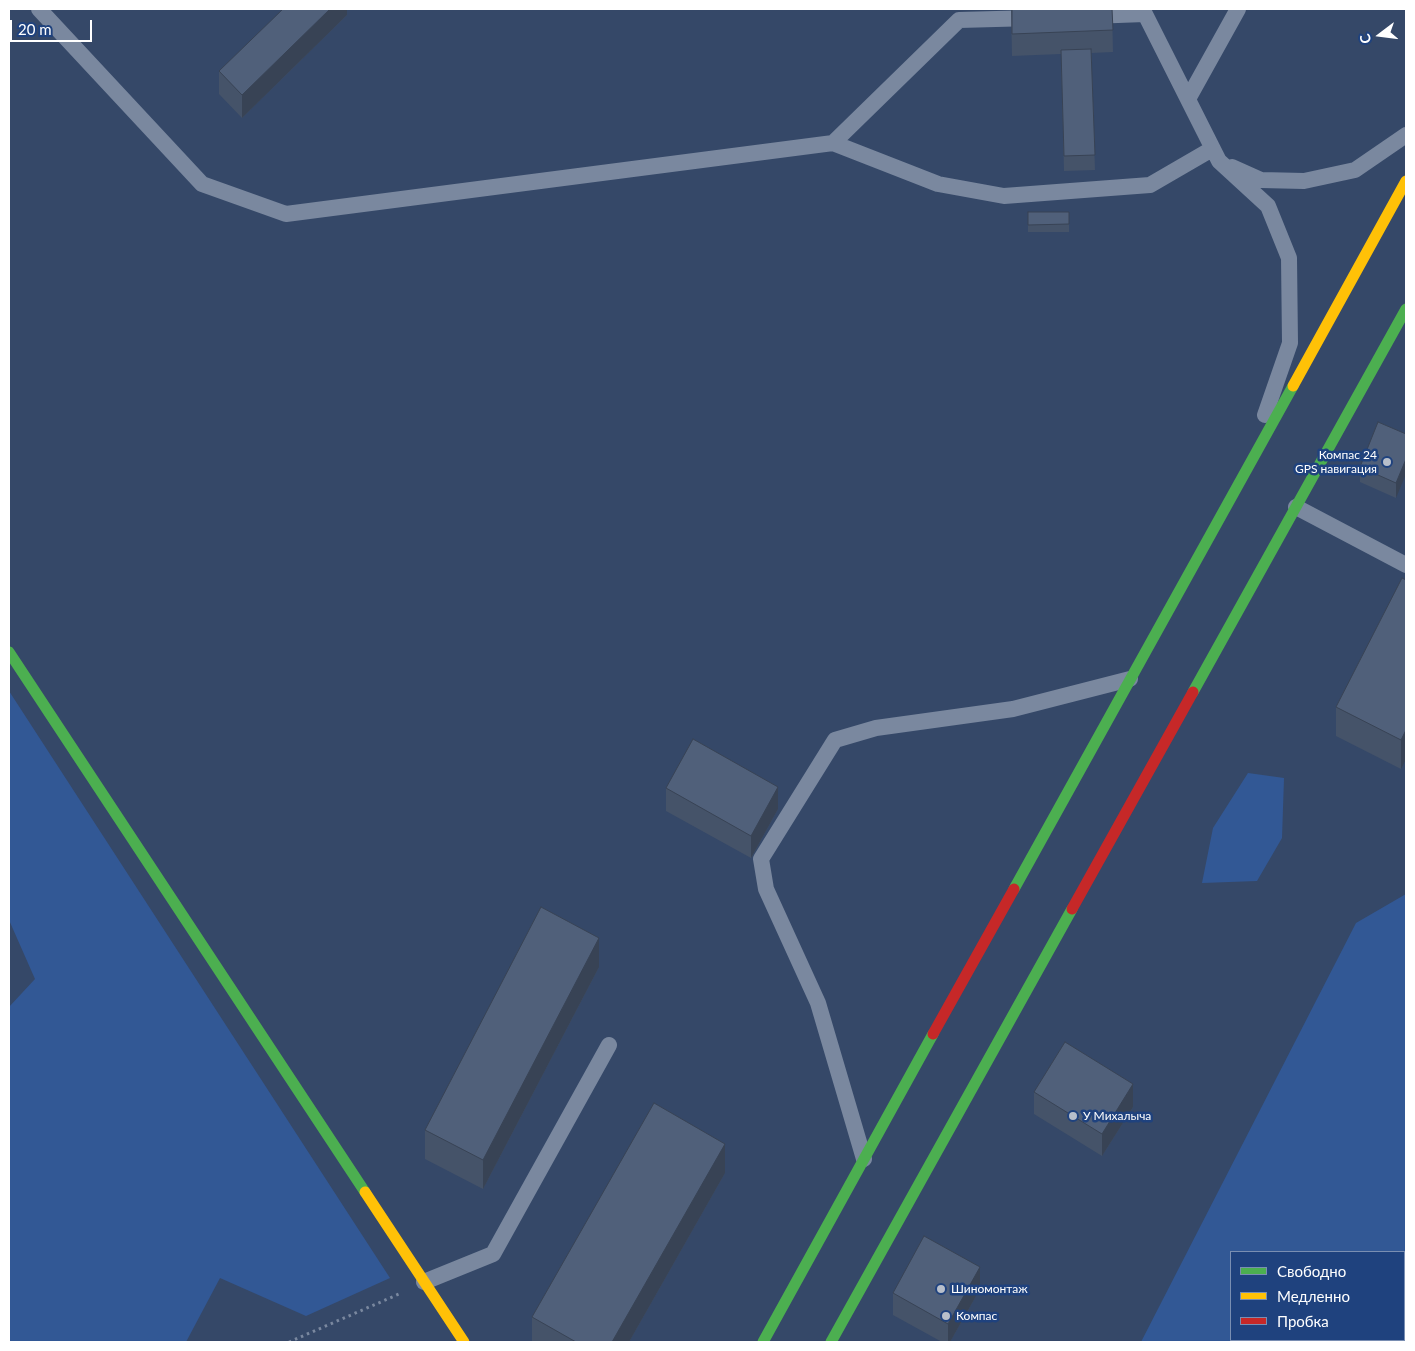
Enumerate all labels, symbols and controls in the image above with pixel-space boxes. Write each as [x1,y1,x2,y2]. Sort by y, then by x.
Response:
scale bar [12,10,95,42]
north arrow [1355,10,1405,60]
text: 20 m [18,20,52,38]
text: С [1356,32,1374,46]
place label: Компас 24 GPS навигация [1295,448,1377,476]
marker: Компас 24 GPS навигация [1381,456,1393,468]
place label: У Михалыча [1083,1109,1151,1123]
marker: У Михалыча [1067,1110,1079,1122]
legend [1230,1251,1405,1341]
text: Свободно [1277,1262,1346,1280]
place label: Шиномонтаж [951,1282,1028,1296]
marker: Шиномонтаж [935,1283,947,1295]
text: Медленно [1277,1287,1350,1305]
place label: Компас [956,1309,997,1323]
marker: Компас [940,1310,952,1322]
text: Пробка [1277,1312,1329,1330]

